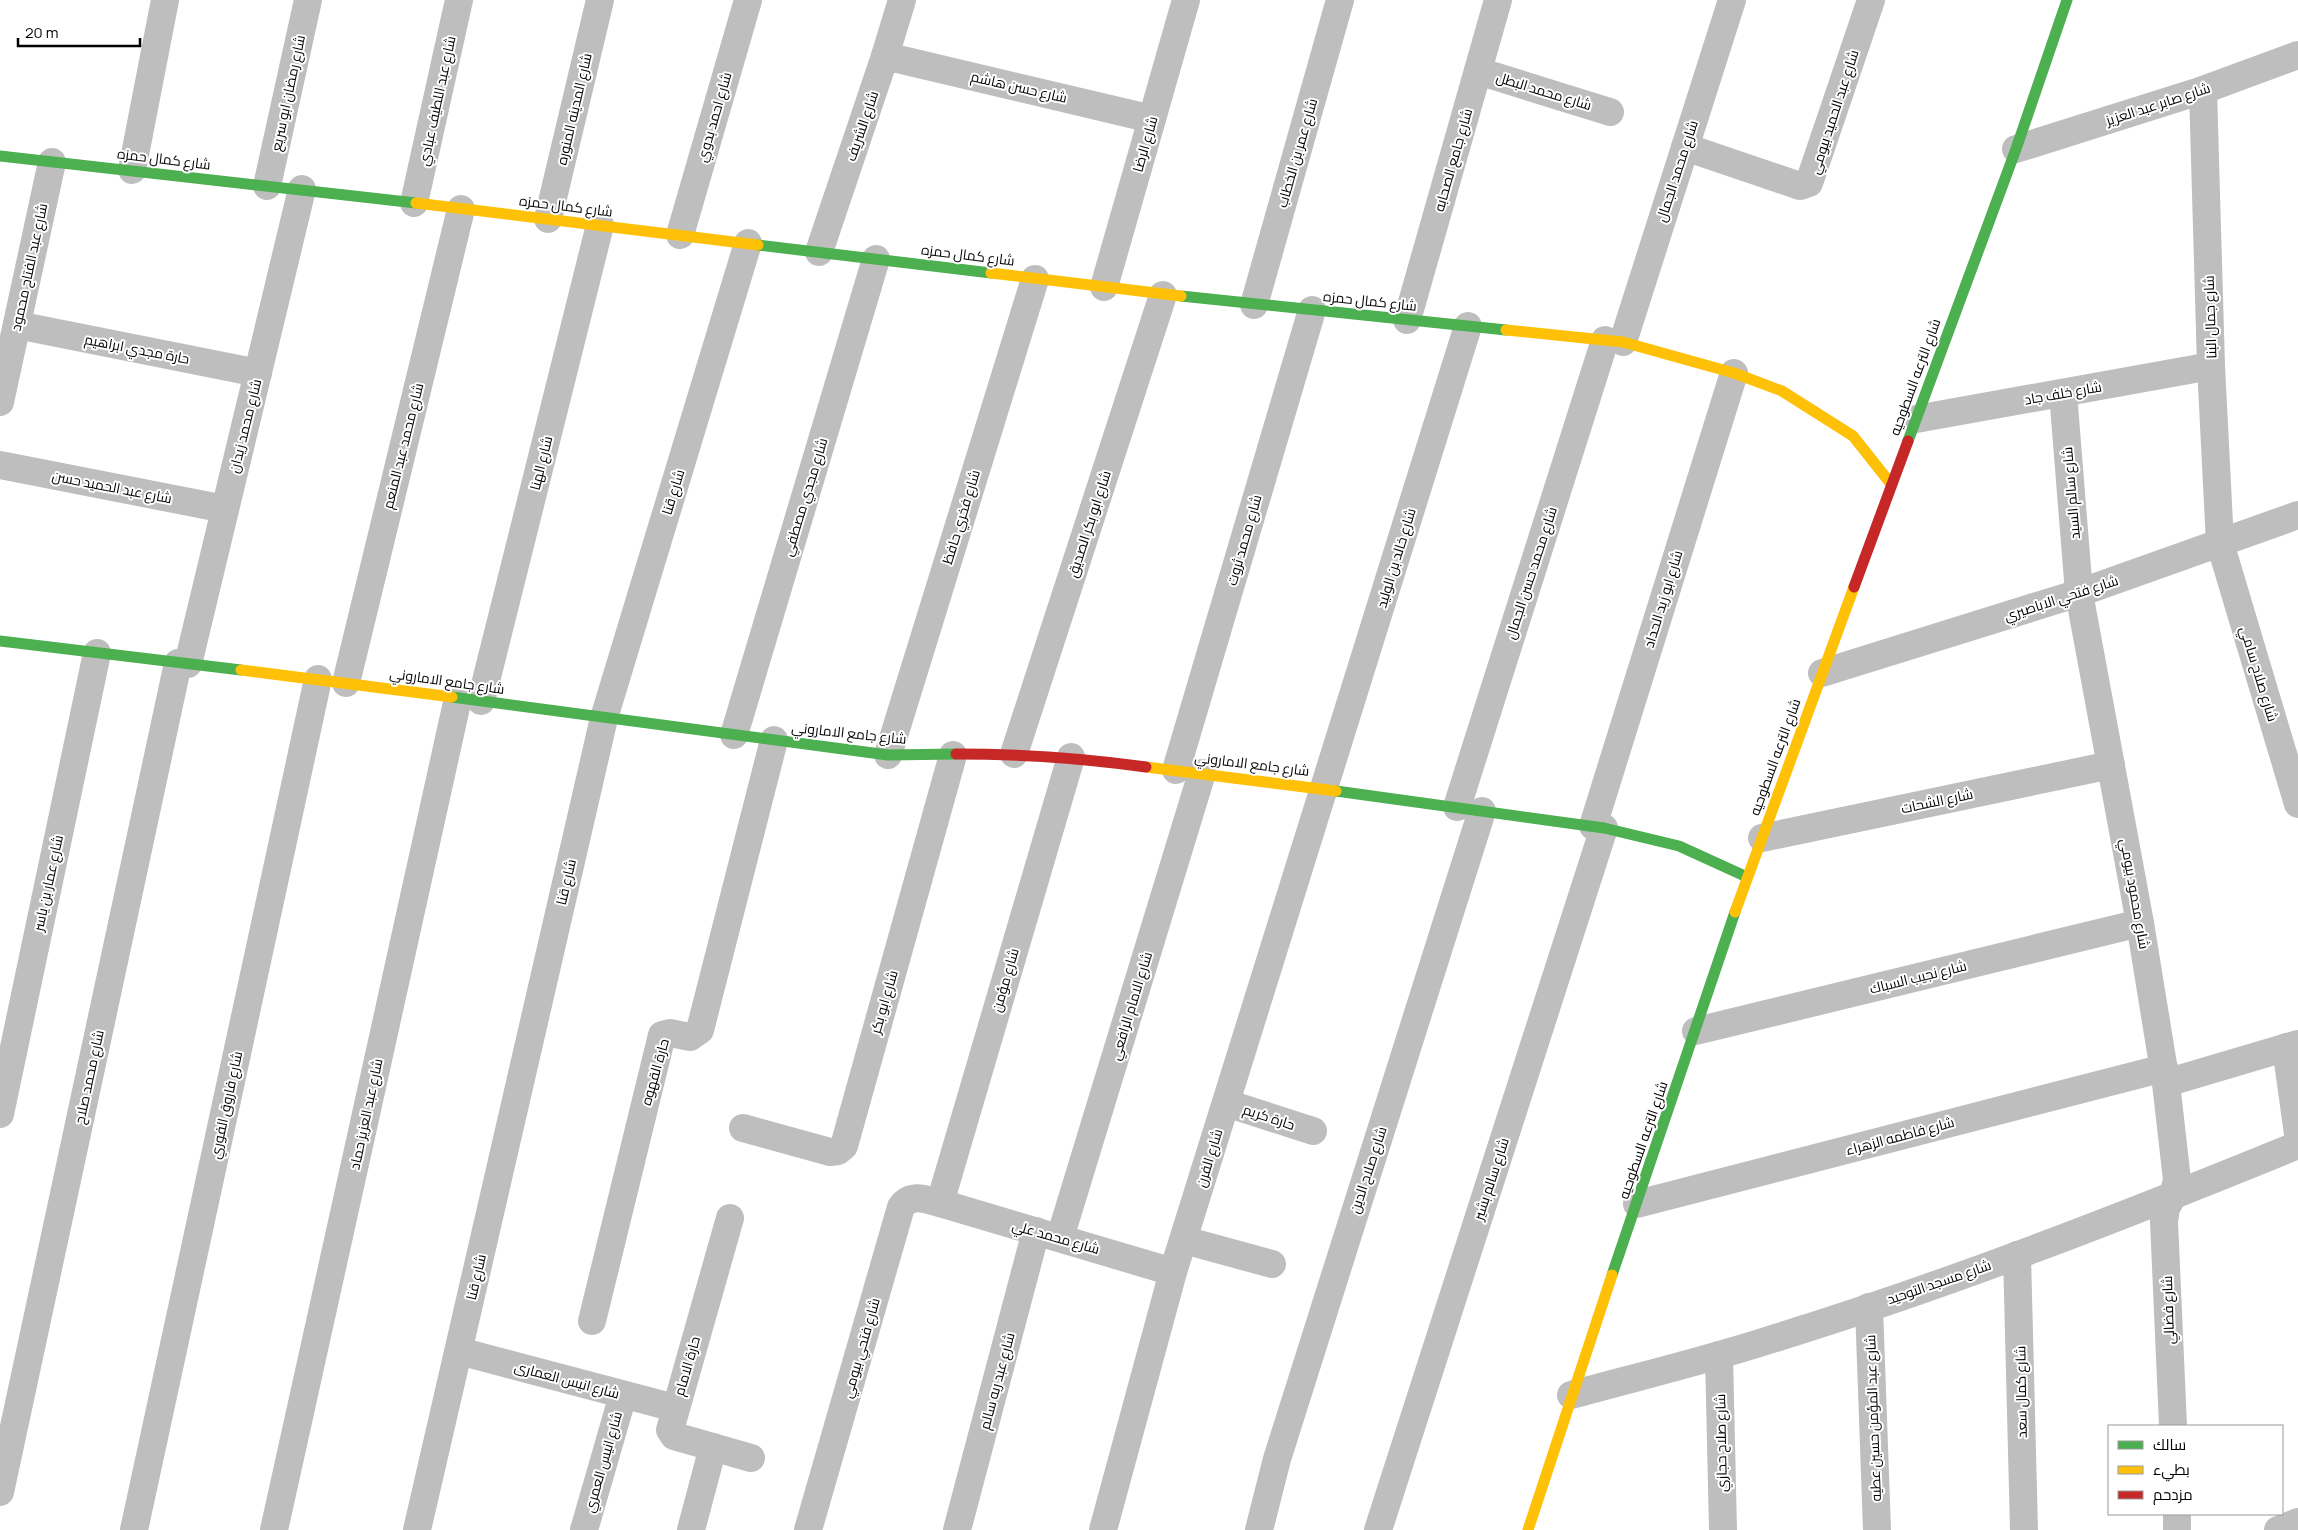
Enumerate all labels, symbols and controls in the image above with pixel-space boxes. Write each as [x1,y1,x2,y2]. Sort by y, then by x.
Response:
scale bar [18,15,140,47]
text: 20 m [25,22,58,43]
street label: شارع رمضان ابو سريع [266,33,309,153]
street label: شارع عبد اللطيف عبادي [413,34,463,168]
street label: شارع عبد الحميد بيومي [1804,47,1865,177]
street label: شارع المدينه المنوره [551,51,596,167]
street label: شارع حسن هاشم [969,66,1069,108]
street label: شارع محمد البطل [1494,67,1594,114]
street label: شارع احمد بدوي [692,70,738,165]
street label: شارع صابر عبد العزيز [2102,78,2212,130]
street label: شارع الشريف [841,88,882,164]
street label: شارع عمر بن الخطاب [1272,96,1321,210]
street label: شارع جامع الصحابه [1429,106,1476,214]
street label: شارع الرضا [1127,114,1162,174]
street label: شارع محمد الجمال [1651,117,1702,224]
street label: شارع كمال حمزه [116,143,212,174]
street label: شارع كمال حمزه [518,190,614,221]
street label: شارع عبد الفتاح محمود [6,201,51,332]
street label: شارع كمال حمزه [920,239,1016,270]
street label: شارع جمال البنا [2199,275,2220,359]
street label: شارع كمال حمزه [1322,286,1418,315]
street label: شارع الترعه السطوحيه [1885,316,1945,438]
street label: حارة مجدي ابراهيم [82,329,191,371]
street label: شارع خلف جاد [2023,376,2103,409]
street label: شارع محمد زيدان [224,377,265,475]
street label: شارع محمد عبد المنعم [378,381,428,511]
street label: شارع الهنا [525,434,556,492]
street label: شارع مجدي مصطفي [777,435,834,559]
street label: شارع سالم السيد [2057,446,2085,540]
street label: شارع عبد الحميد حسن [50,466,174,507]
street label: شارع قنا [657,467,688,517]
street label: شارع فخري حافظ [937,467,987,567]
street label: شارع ابو بكر الصديق [1062,468,1115,580]
street label: شارع محمد ثروت [1221,492,1266,588]
street label: شارع محمد حسن الجمال [1500,504,1561,642]
street label: شارع خالد بن الوليد [1371,506,1420,610]
street label: شارع ابو زيد الحداد [1639,548,1686,650]
street label: شارع فتحي الاباصيري [2001,570,2121,628]
street label: شارع صلاح سامي [2233,624,2283,725]
street label: شارع جامع الاماروني [388,663,506,701]
street label: شارع الترعه السطوحيه [1745,696,1805,818]
street label: شارع جامع الاماروني [790,717,908,751]
street label: شارع جامع الاماروني [1193,747,1311,783]
street label: شارع الشحات [1899,784,1975,817]
street label: شارع عمار بن ياسر [28,833,67,934]
street label: شارع محمود بيومي [2113,837,2155,951]
street label: شارع قنا [551,857,580,907]
street label: شارع مؤمن [986,946,1023,1014]
street label: شارع الامام الرافعي [1105,949,1159,1063]
street label: شارع نجيب السباك [1867,955,1968,998]
street label: شارع ابو بكر [865,968,902,1037]
street label: شارع محمد صلاح [69,1028,108,1126]
street label: حارة القهوه [636,1036,673,1107]
street label: شارع فاروق الفوري [205,1049,249,1161]
street label: شارع عبد العزيز حماد [344,1057,387,1171]
street label: شارع الترعه السطوحيه [1613,1078,1672,1201]
street label: حارة كريم [1240,1099,1298,1135]
street label: شارع فاطمه الزهراء [1843,1112,1956,1159]
street label: شارع صلاح الدين [1345,1124,1391,1216]
street label: شارع الفرن [1191,1126,1226,1189]
street label: شارع سالم بشير [1468,1135,1514,1224]
street label: شارع محمد علي [1009,1215,1102,1261]
street label: شارع قنا [461,1252,490,1302]
street label: شارع مسجد التوحيد [1884,1255,1993,1308]
street label: شارع فضالي [2157,1275,2181,1345]
street label: شارع فتحي بيومي [837,1296,887,1401]
street label: شارع عبد ربه سالم [974,1330,1020,1432]
street label: حارة الامام [669,1334,705,1398]
street label: شارع عبد المؤمن حسين عطيه [1860,1334,1885,1502]
street label: شارع كمال سعد [2010,1346,2031,1438]
street label: شارع انيس العمارى [512,1356,622,1403]
street label: شارع صلاح حجازي [1710,1394,1734,1492]
street label: شارع انيس العمري [579,1409,629,1516]
legend [2108,1425,2283,1515]
text: سالك [2153,1434,2186,1455]
text: بطيء [2153,1459,2190,1482]
text: مزدحم [2153,1484,2193,1505]

